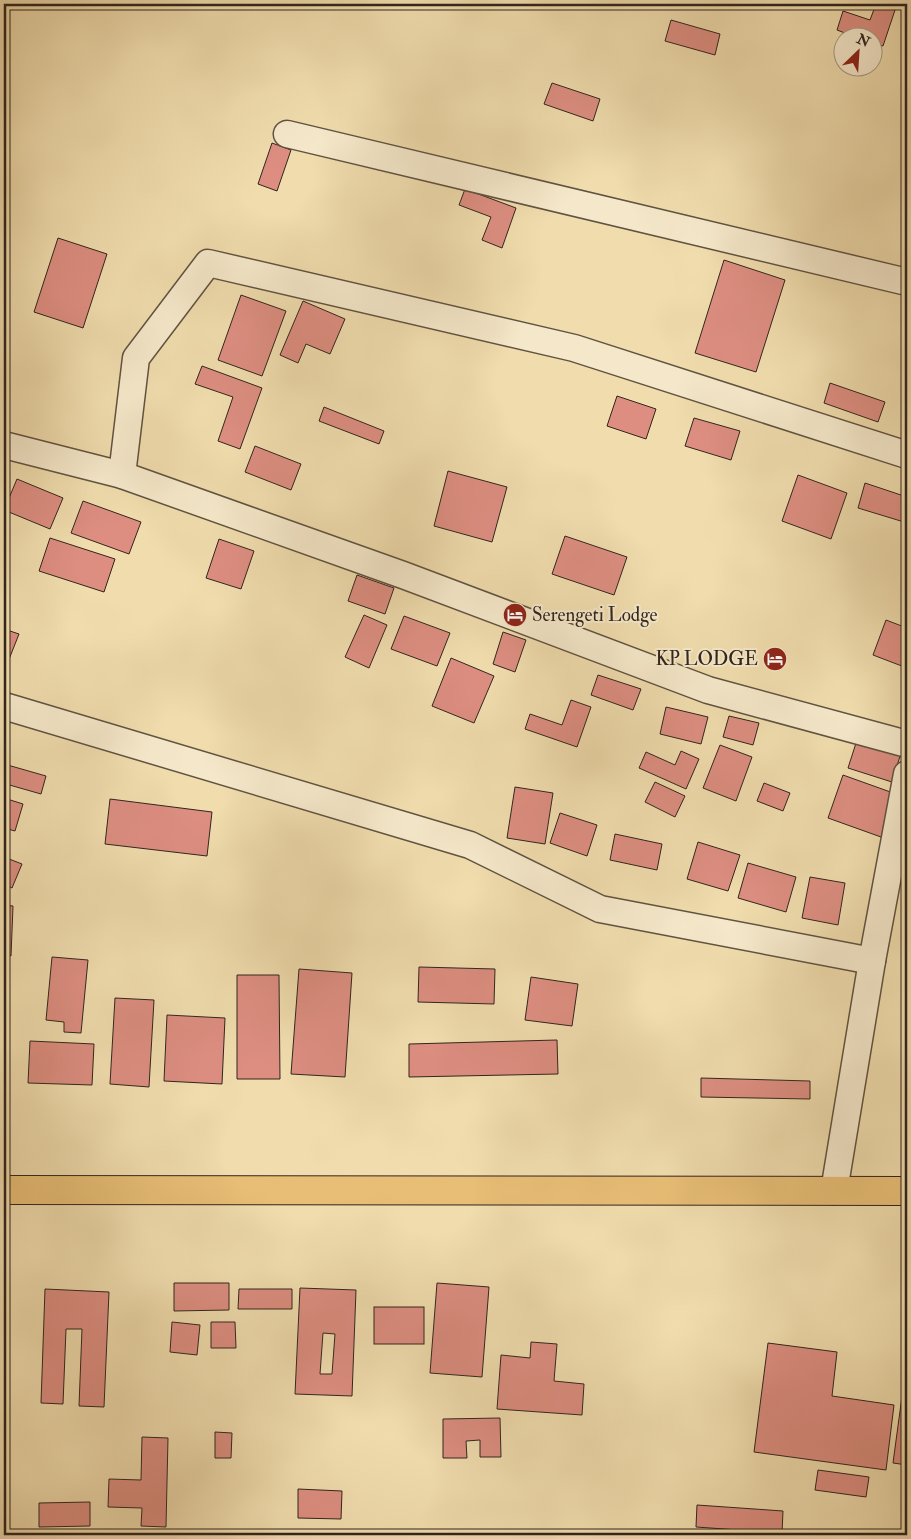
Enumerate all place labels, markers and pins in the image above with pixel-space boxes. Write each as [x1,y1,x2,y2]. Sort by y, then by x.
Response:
hotel icon: Serengeti Lodge [502,602,528,628]
place label: Serengeti Lodge [532,603,657,627]
hotel icon: KP LODGE [762,646,788,672]
place label: KP LODGE [655,647,758,671]

